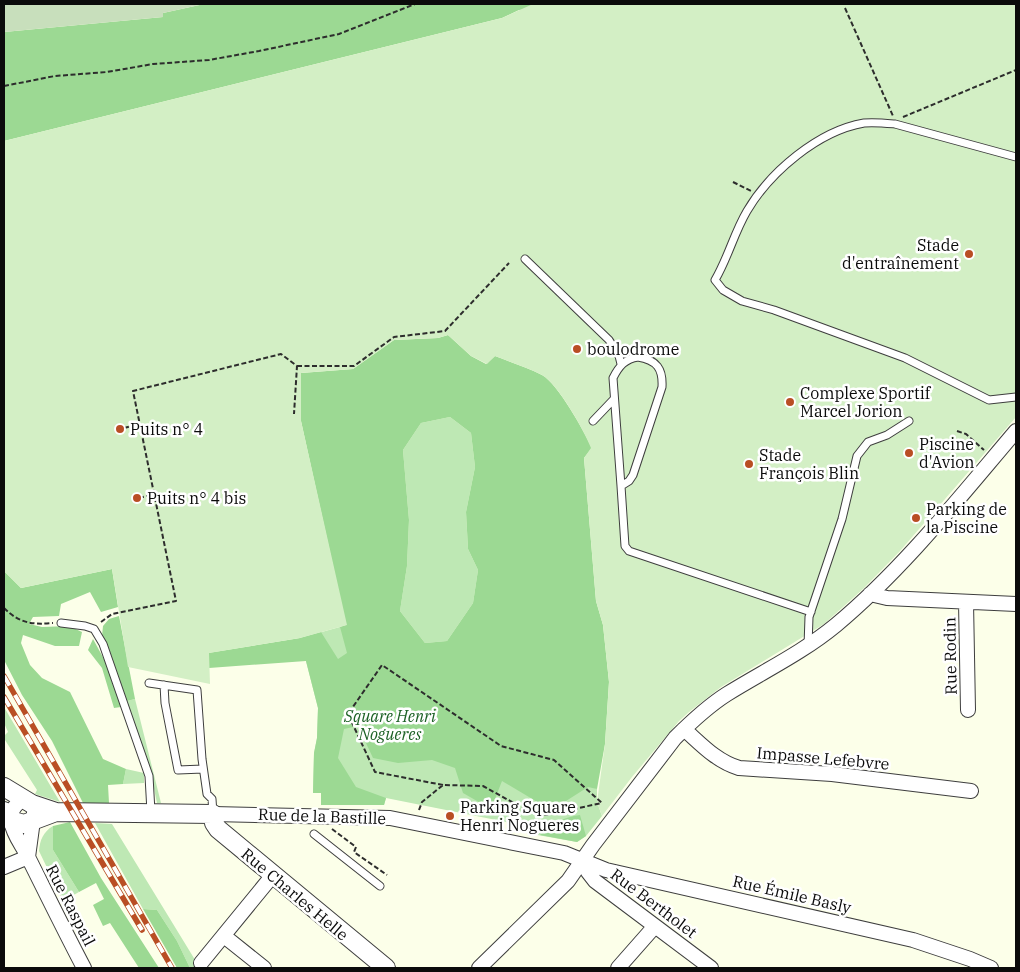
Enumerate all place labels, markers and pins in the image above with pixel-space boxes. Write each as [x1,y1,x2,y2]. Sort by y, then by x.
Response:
place label: Stade d'entraînement [842,235,959,273]
marker: Stade d'entraînement [963,248,975,260]
place label: boulodrome [587,339,679,359]
marker: boulodrome [571,343,583,355]
place label: Complexe Sportif Marcel Jorion [800,383,932,421]
marker: Complexe Sportif Marcel Jorion [784,396,796,408]
place label: Puits n° 4 [130,419,203,439]
marker: Puits n° 4 [114,423,126,435]
place label: Piscine d'Avion [919,434,975,472]
place label: Stade François Blin [759,445,859,483]
marker: Piscine d'Avion [903,447,915,459]
marker: Stade François Blin [743,458,755,470]
place label: Puits n° 4 bis [147,488,246,508]
marker: Puits n° 4 bis [131,492,143,504]
place label: Parking de la Piscine [926,499,1007,537]
marker: Parking de la Piscine [910,512,922,524]
place label: Parking Square Henri Nogueres [460,797,579,835]
marker: Parking Square Henri Nogueres [444,810,456,822]

